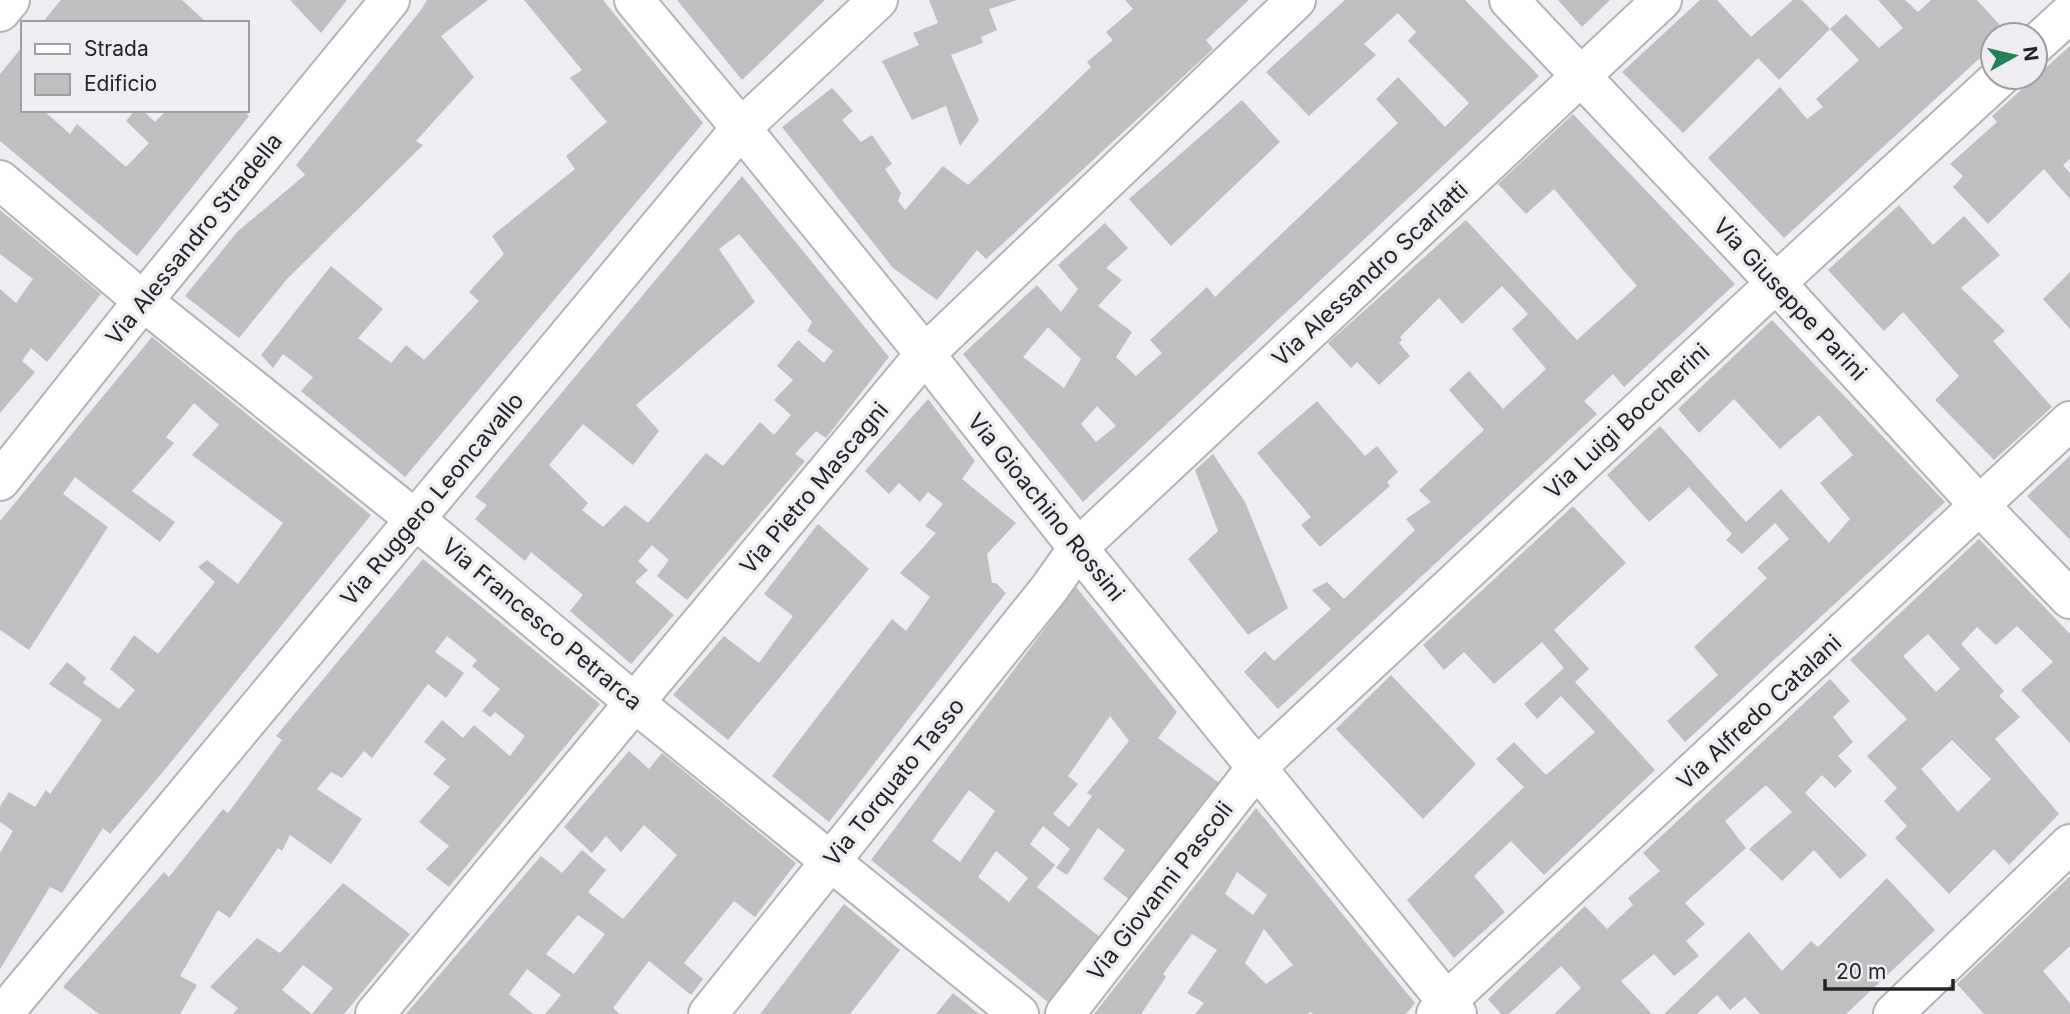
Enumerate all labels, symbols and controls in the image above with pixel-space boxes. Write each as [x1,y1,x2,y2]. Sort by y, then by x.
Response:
legend [21,21,248,112]
north arrow [1979,21,2049,91]
text: Strada [84,36,149,61]
text: N [2018,45,2043,62]
text: Edificio [84,71,157,96]
street label: Via Alessandro Stradella [100,127,288,351]
street label: Via Alessandro Scarlatti [1266,176,1474,372]
street label: Via Giuseppe Parini [1707,212,1873,386]
street label: Via Luigi Boccherini [1539,337,1715,505]
street label: Via Ruggero Leoncavallo [335,387,529,611]
street label: Via Pietro Mascagni [734,396,894,580]
street label: Via Gioachino Rossini [962,407,1130,607]
street label: Via Francesco Petrarca [436,532,648,716]
street label: Via Alfredo Catalani [1671,629,1847,795]
street label: Via Torquato Tasso [818,692,970,872]
street label: Via Giovanni Pascoli [1081,796,1239,986]
scale bar [1825,948,1953,992]
text: 20 m [1836,959,1886,984]

